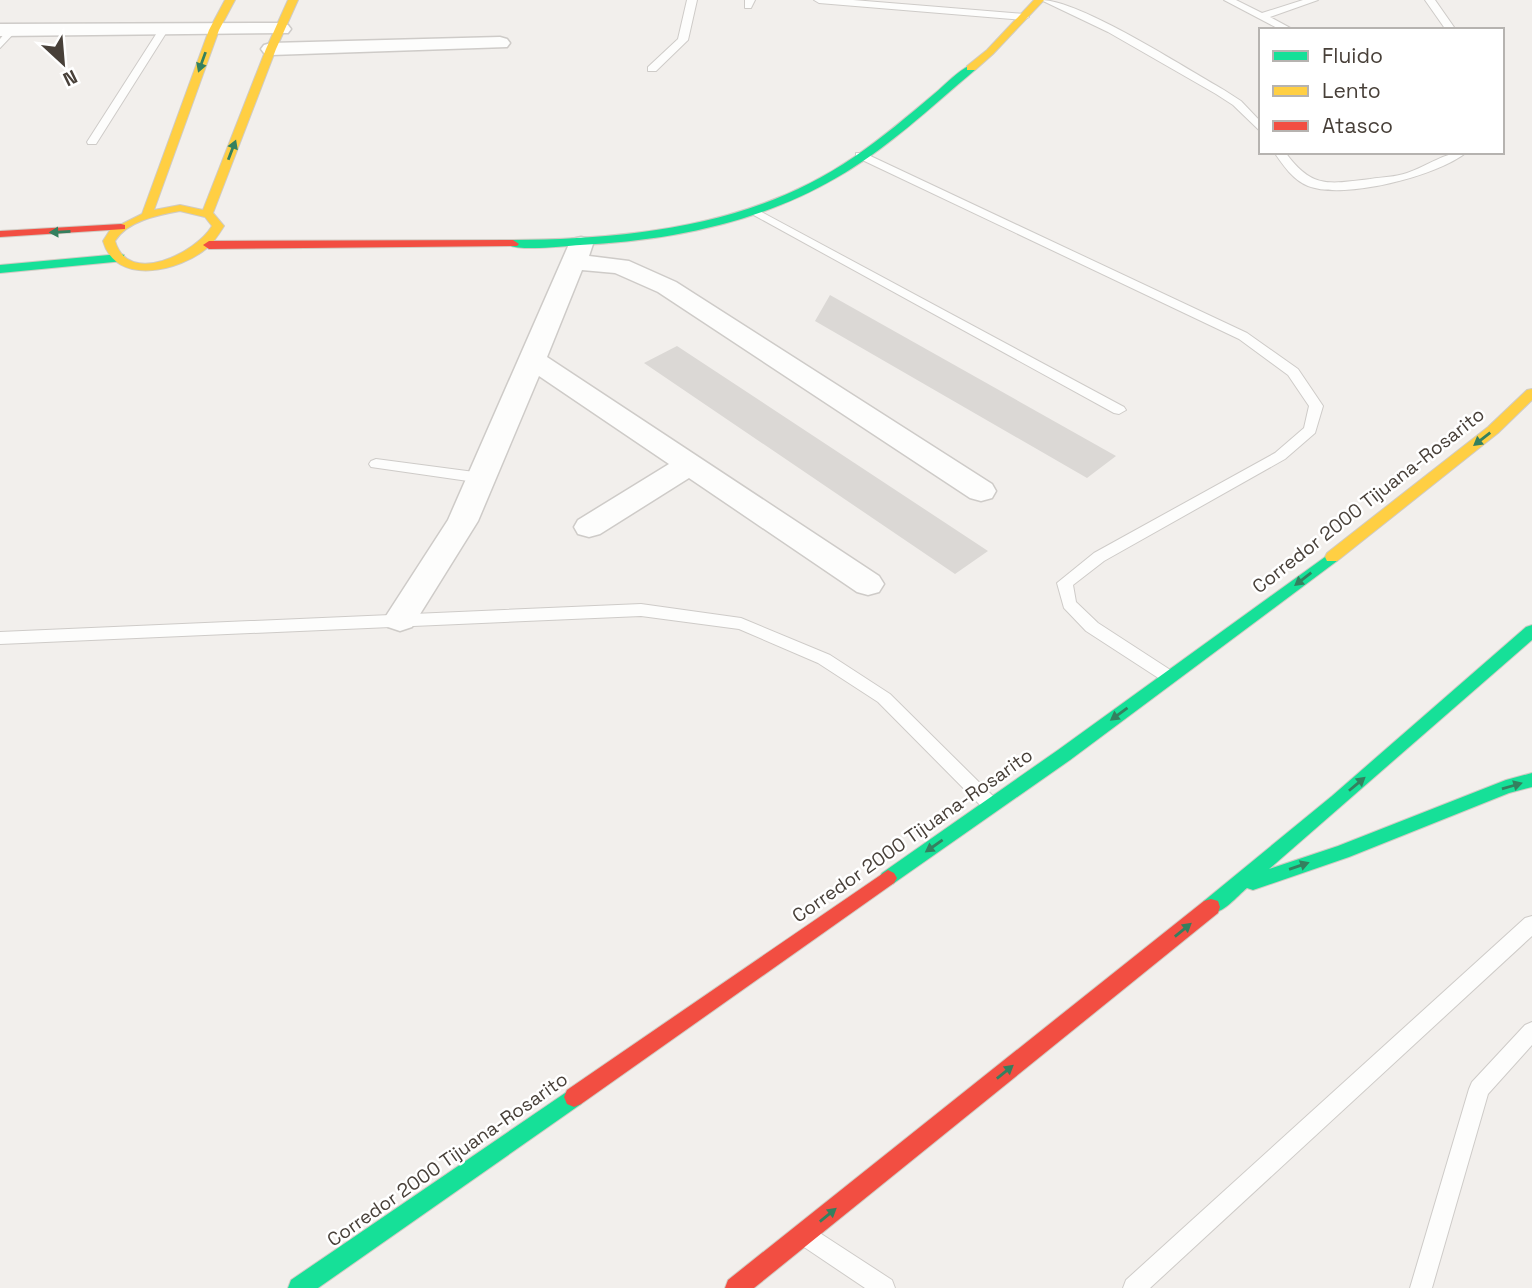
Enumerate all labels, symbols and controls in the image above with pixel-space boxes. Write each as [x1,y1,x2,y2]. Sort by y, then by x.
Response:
north arrow [28,28,98,98]
legend [1259,28,1504,154]
text: Fluido [1322,42,1383,69]
one-way arrow [196,51,207,72]
text: N [59,64,81,92]
text: Lento [1322,77,1381,104]
text: Atasco [1322,112,1393,139]
one-way arrow [226,139,237,160]
one-way arrow [49,226,71,237]
street label: Corredor 2000 Tijuana-Rosarito [1247,402,1490,599]
one-way arrow [1473,431,1491,446]
one-way arrow [1294,572,1312,586]
one-way arrow [1110,707,1129,721]
street label: Corredor 2000 Tijuana-Rosarito [787,743,1037,928]
one-way arrow [1348,776,1366,792]
one-way arrow [1502,780,1523,790]
one-way arrow [925,839,943,853]
one-way arrow [1289,860,1310,871]
one-way arrow [1173,922,1191,937]
one-way arrow [997,1065,1014,1080]
street label: Corredor 2000 Tijuana-Rosarito [322,1067,572,1252]
one-way arrow [818,1207,836,1222]

